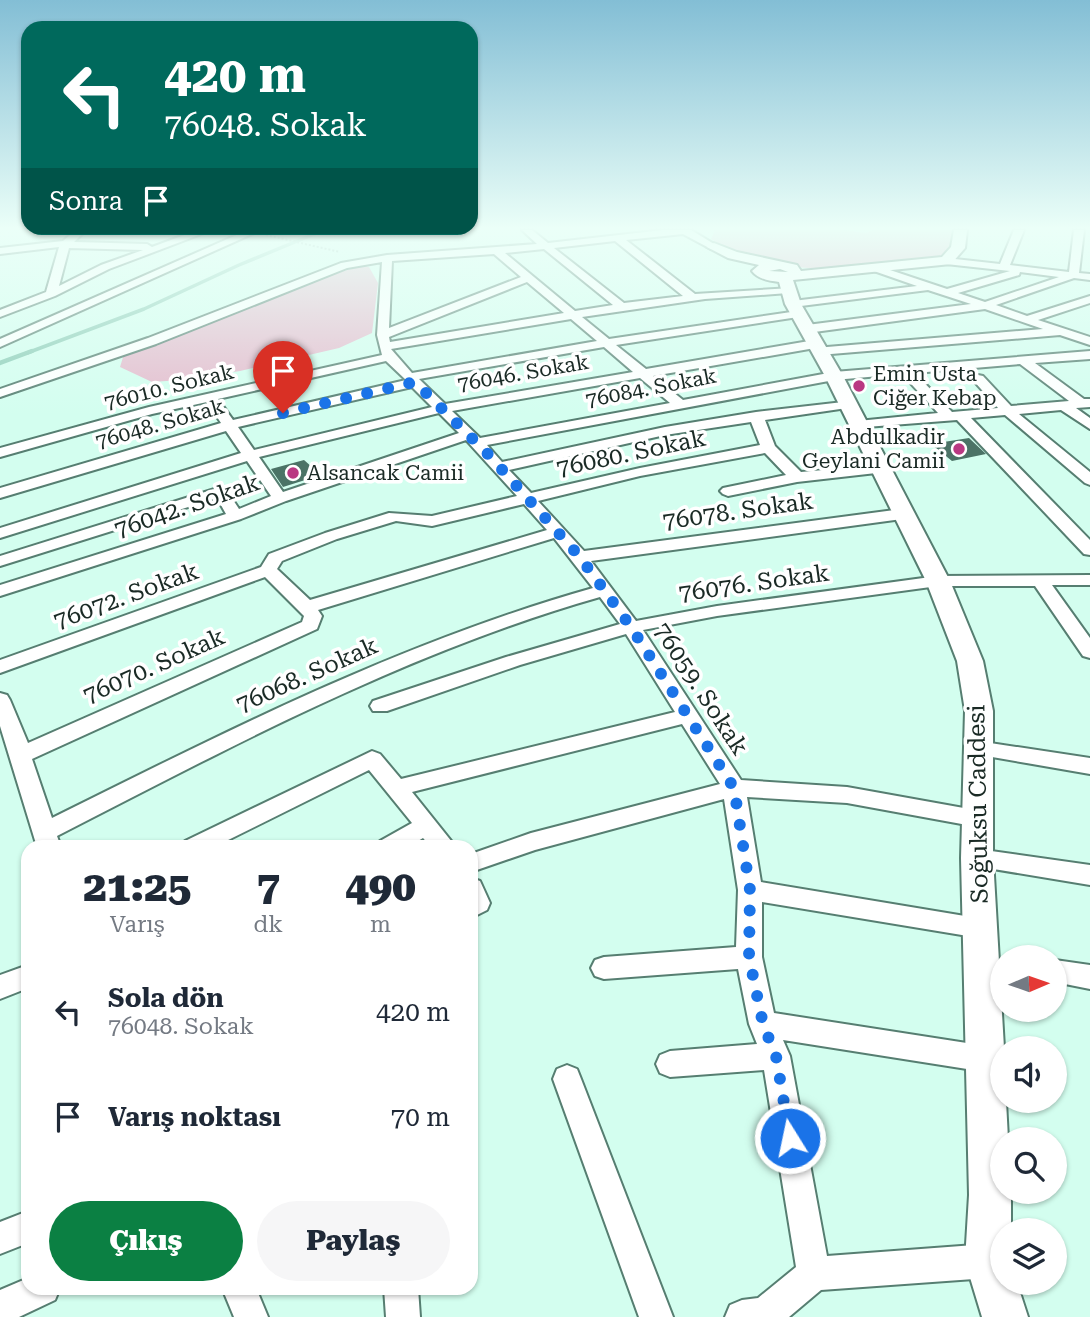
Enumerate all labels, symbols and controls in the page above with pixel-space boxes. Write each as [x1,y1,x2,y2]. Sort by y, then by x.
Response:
text: 420 m [164,47,306,104]
icon: left [49,49,140,140]
text: 76048. Sokak [164,106,367,144]
icon: arrive [137,182,175,220]
text: Sonra [49,186,123,216]
pin [253,341,313,413]
street label: 76046. Sokak [455,350,591,396]
icon: arrive [264,352,302,390]
street label: 76010. Sokak [102,359,236,415]
place label: Emin Usta Ciğer Kebap [873,362,996,410]
street label: 76084. Sokak [583,364,719,412]
marker: Emin Usta Ciğer Kebap [851,378,867,394]
street label: 76048. Sokak [93,394,227,454]
street label: 76080. Sokak [554,423,708,483]
place label: Abdulkadir Geylani Camii [802,425,945,473]
marker: Abdulkadir Geylani Camii [951,441,967,457]
place label: Alsancak Camii [307,461,464,485]
marker: Alsancak Camii [285,465,301,481]
street label: 76042. Sokak [111,468,263,544]
street label: 76078. Sokak [661,487,815,535]
street label: 76072. Sokak [50,557,202,635]
street label: 76076. Sokak [677,559,831,607]
street label: 76059. Sokak [648,618,754,760]
street label: 76070. Sokak [79,622,229,710]
street label: 76068. Sokak [232,631,382,719]
street label: Soğuksu Caddesi [962,704,994,904]
text: 21:25 [83,862,191,911]
text: 7 [256,862,280,911]
text: 490 [345,862,416,911]
text: Varış [110,911,165,938]
text: dk [254,911,283,938]
text: m [370,911,391,938]
north arrow [990,945,1068,1022]
map controls [990,945,1067,1295]
text: Sola dön [108,983,224,1013]
icon: left [49,993,87,1031]
text: 420 m [376,997,450,1027]
text: 76048. Sokak [108,1013,254,1040]
button: sound [990,1036,1067,1113]
icon: arrive [49,1098,87,1136]
position arrow [753,1101,827,1175]
text: Varış noktası [108,1102,281,1132]
text: 70 m [391,1102,450,1132]
button: search [990,1127,1067,1204]
button: Çıkış [49,1201,243,1281]
button: Paylaş [257,1201,450,1281]
button: layers [990,1218,1067,1295]

